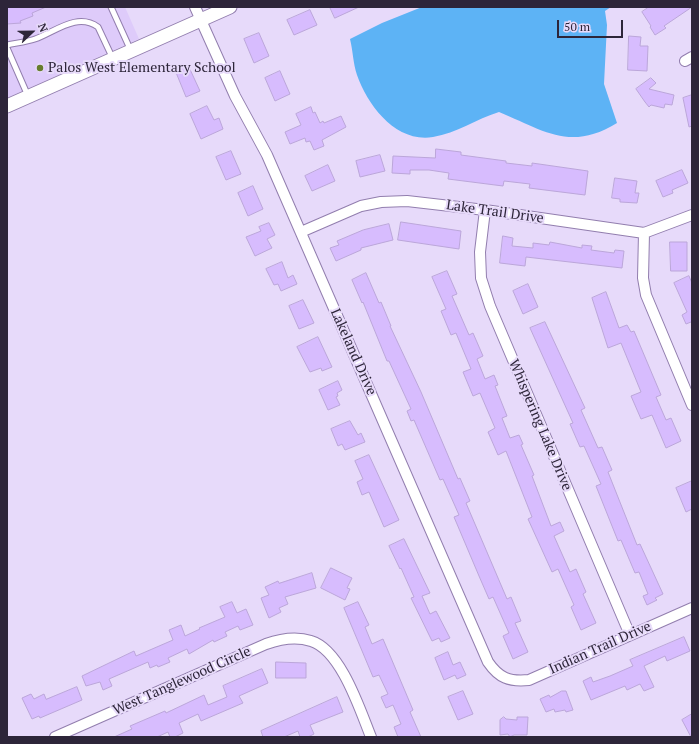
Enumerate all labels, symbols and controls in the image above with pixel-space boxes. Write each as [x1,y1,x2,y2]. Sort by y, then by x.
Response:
north arrow [12,12,52,52]
scale bar [559,12,625,38]
text: 50 m [564,19,590,34]
text: N [35,21,51,34]
place label: Palos West Elementary School [48,60,236,76]
marker: Palos West Elementary School [35,63,45,73]
street label: Lake Trail Drive [445,197,545,227]
street label: Lakeland Drive [326,306,380,398]
street label: Whispering Lake Drive [505,357,575,493]
street label: Indian Trail Drive [546,618,654,678]
street label: West Tanglewood Circle [110,643,254,719]

